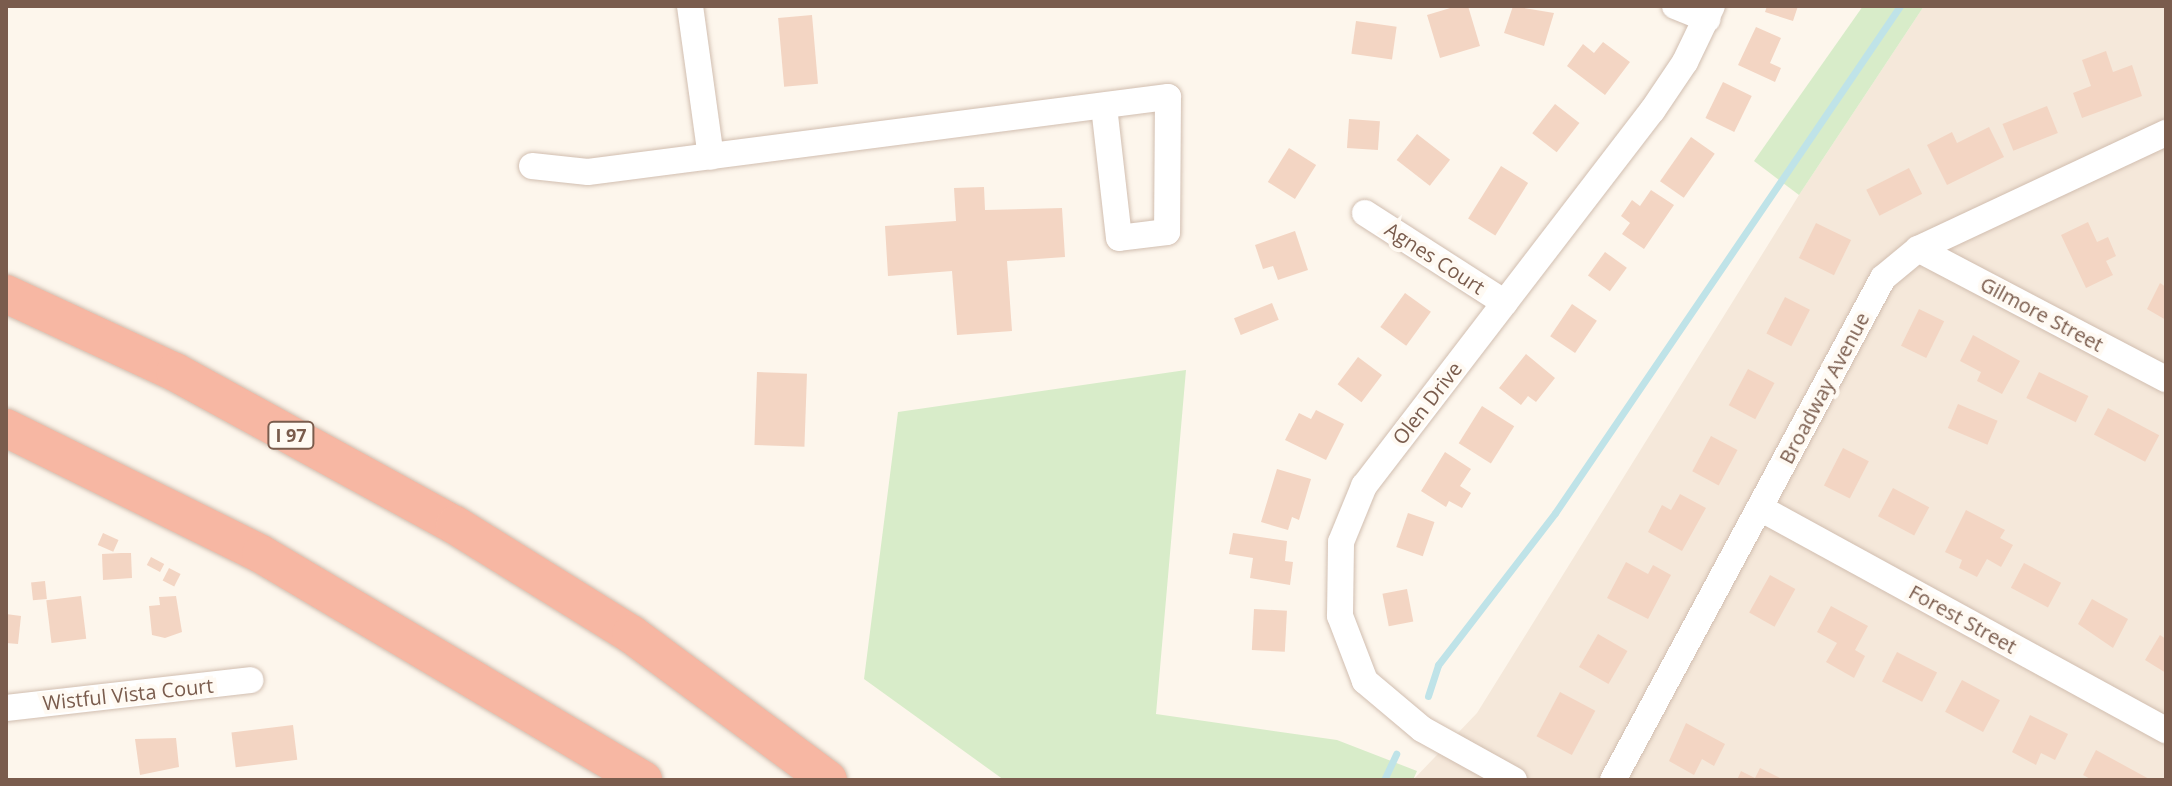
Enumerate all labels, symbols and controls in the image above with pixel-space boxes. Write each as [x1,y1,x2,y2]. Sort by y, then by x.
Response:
street label: Agnes Court [1381,217,1489,299]
street label: Gilmore Street [1976,272,2108,356]
street label: Broadway Avenue [1774,308,1874,468]
street label: Olen Drive [1387,357,1467,449]
road number: I 97 [267,421,315,449]
street label: Forest Street [1905,580,2021,658]
street label: Wistful Vista Court [41,673,215,715]

